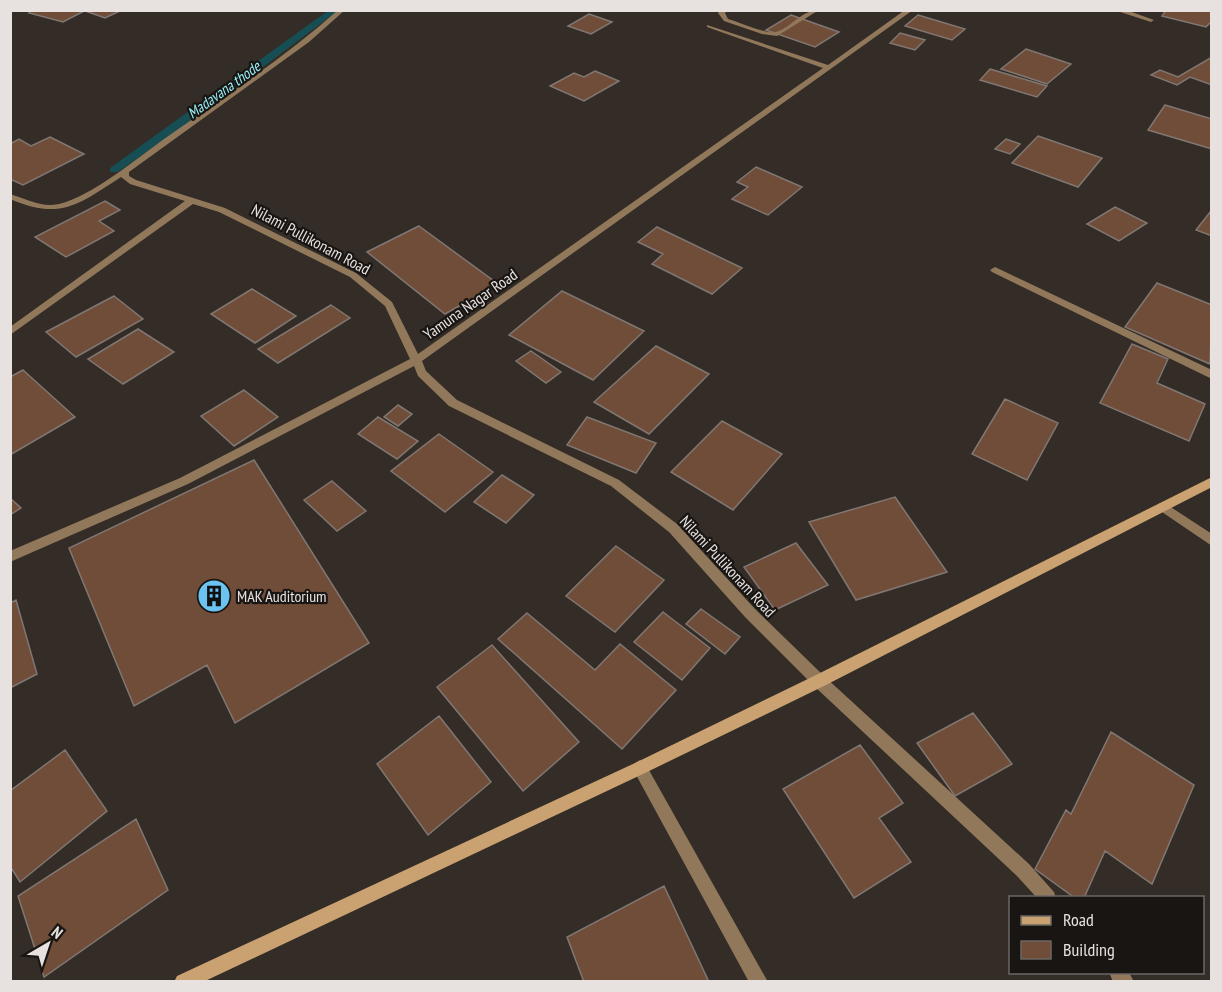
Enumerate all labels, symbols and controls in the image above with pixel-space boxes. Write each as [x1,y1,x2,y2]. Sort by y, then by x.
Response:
water label: Madavana thode [184,56,265,122]
street label: Nilami Pullikonam Road [248,199,374,279]
street label: Yamuna Nagar Road [419,264,521,344]
street label: Nilami Pullikonam Road [676,511,780,621]
building icon: MAK Auditorium [196,578,232,614]
place label: MAK Auditorium [237,586,327,606]
legend [1009,896,1204,974]
text: Road [1063,908,1094,931]
north arrow [18,914,78,974]
text: N [48,922,67,943]
text: Building [1063,938,1115,961]

